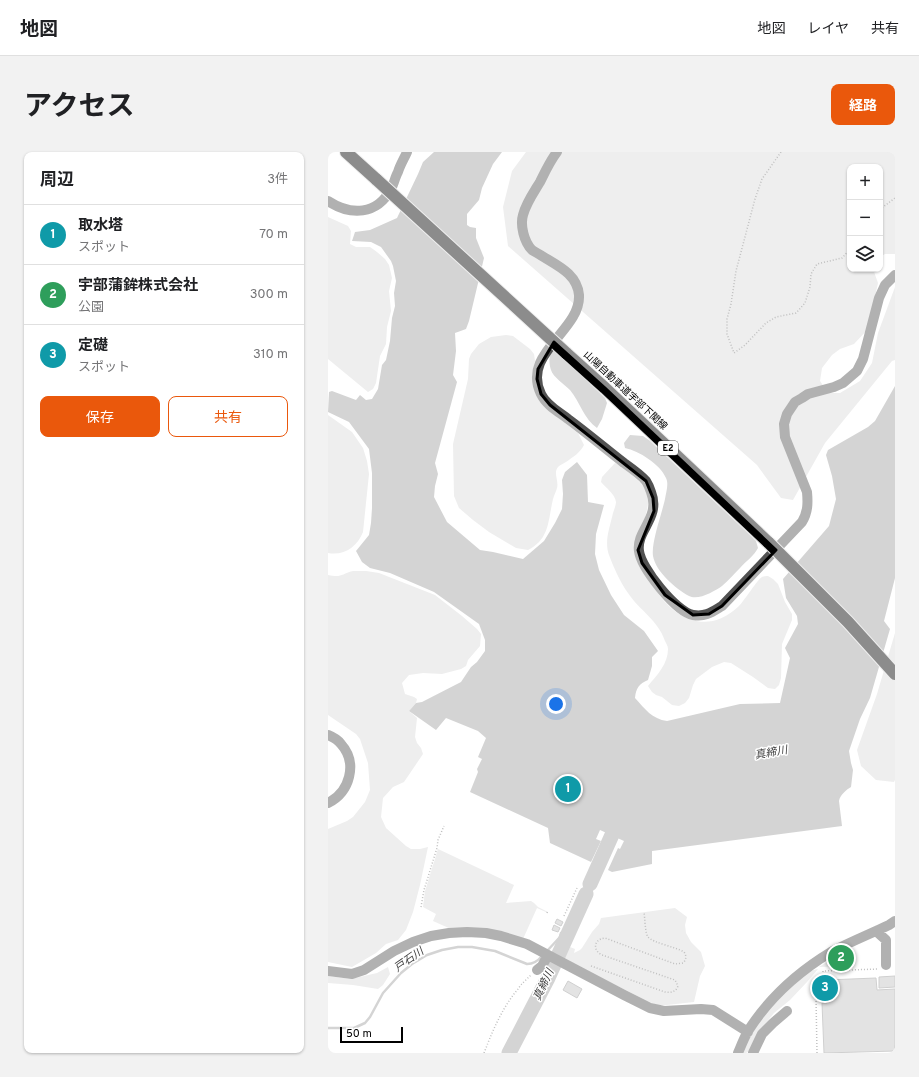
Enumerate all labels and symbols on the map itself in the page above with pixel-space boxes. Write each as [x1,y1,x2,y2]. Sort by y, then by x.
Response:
street label: 山陽自動車道宇部下関線 [580,349,670,433]
road number: E2 [658,441,678,455]
your location [546,694,566,714]
water label: 真締川 [754,743,789,763]
pin: 1 [555,774,581,804]
pin: 2 [828,943,854,973]
water label: 戸石川 [391,944,427,975]
water label: 真締川 [530,966,558,1003]
pin: 3 [812,973,838,1003]
scale bar [340,1025,403,1044]

